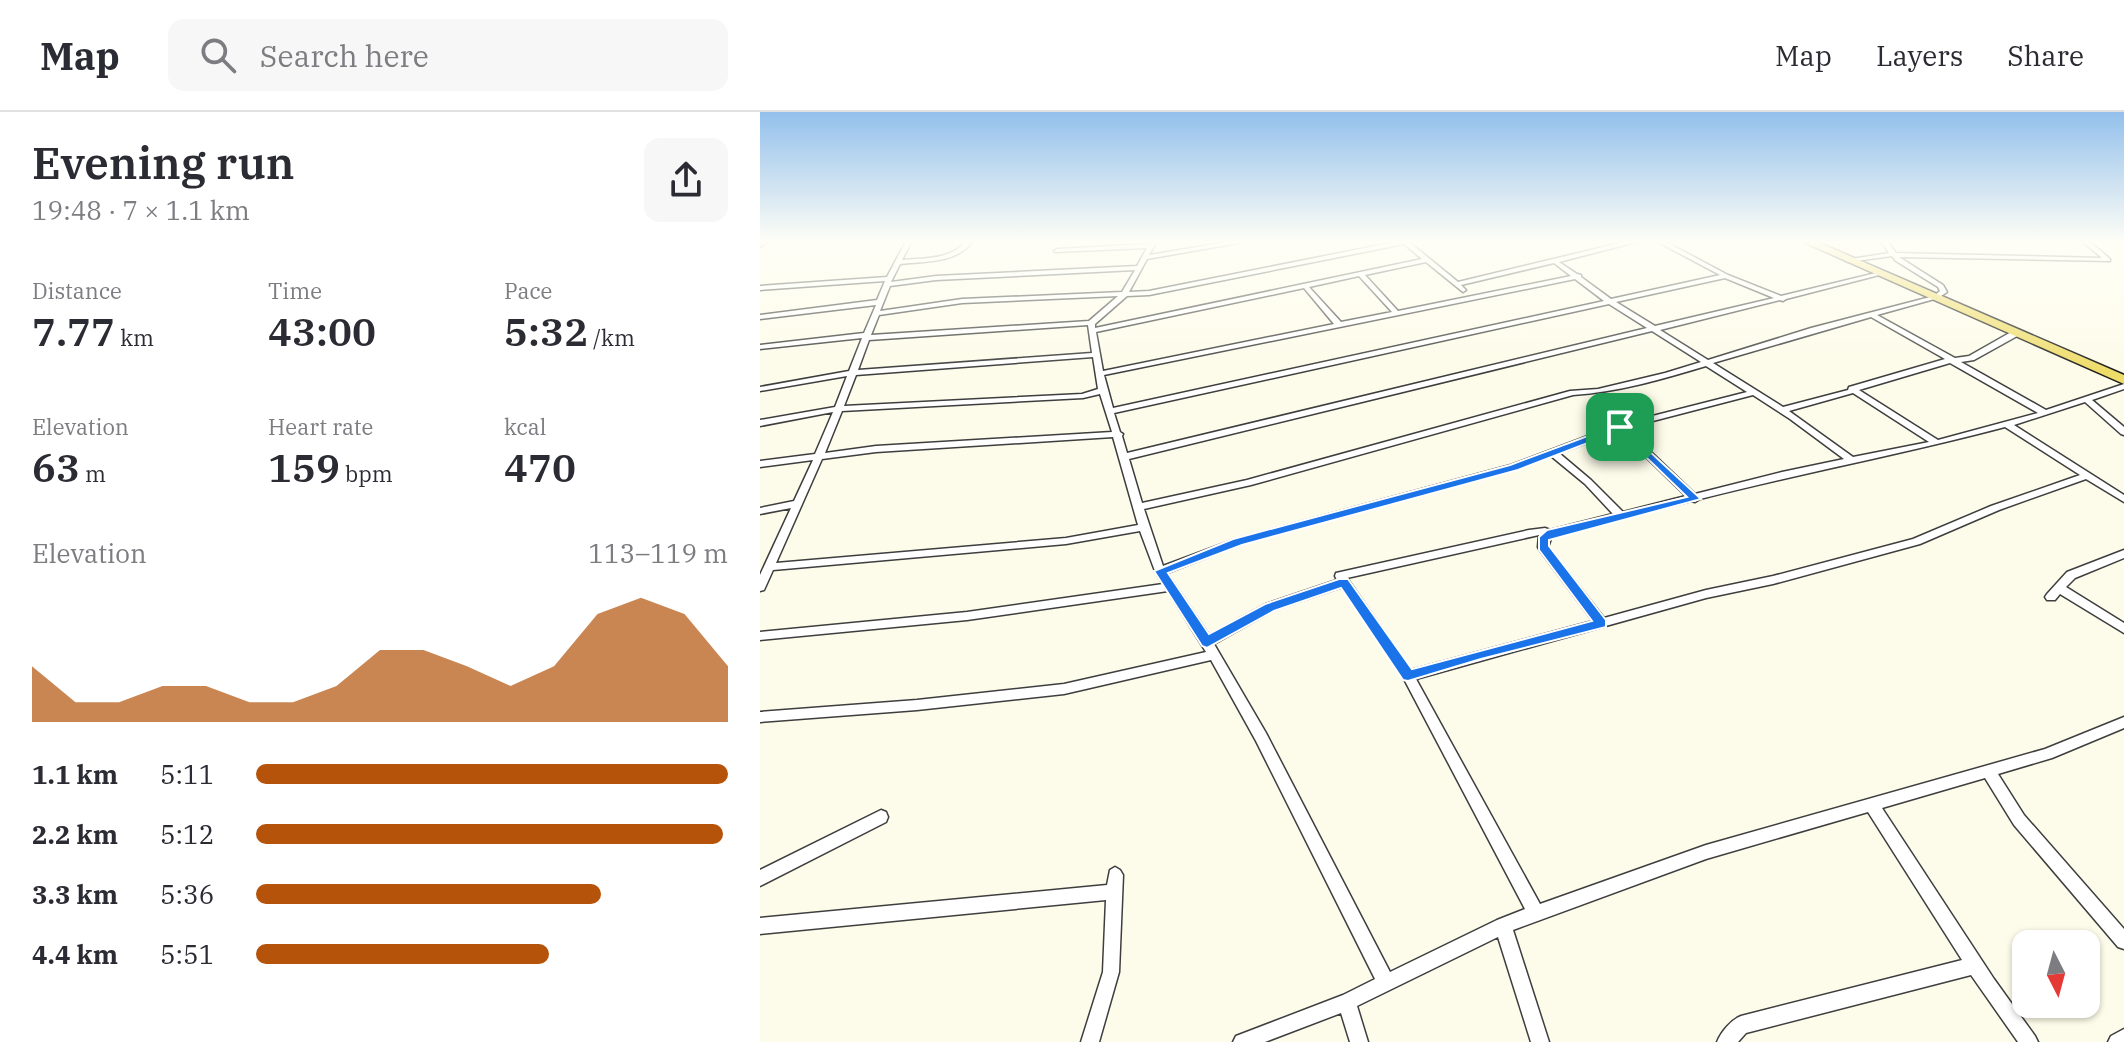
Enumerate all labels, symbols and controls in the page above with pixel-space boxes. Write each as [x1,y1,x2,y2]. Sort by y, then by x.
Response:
search box [168,19,728,91]
text: Map [40,31,120,80]
icon: search [196,33,240,77]
text: Search here [260,36,429,75]
text: Map [1775,37,1832,74]
text: Layers [1876,37,1963,74]
text: Share [2007,37,2084,74]
text: Evening run [32,134,295,191]
button: share [644,138,728,222]
text: 19:48 · 7 × 1.1 km [32,193,250,227]
text: Distance [32,276,122,305]
text: Time [268,276,322,305]
text: Pace [504,276,552,305]
text: 7.77 [32,305,115,357]
text: 43:00 [268,305,376,357]
text: 5:32 [504,305,588,357]
text: km [115,323,154,352]
text: /km [588,323,635,352]
pin [1586,393,1654,461]
icon: arrive [1598,405,1642,449]
text: Elevation [32,412,129,441]
text: Heart rate [268,412,373,441]
text: kcal [504,412,546,441]
text: 63 [32,441,80,493]
text: 159 [268,441,340,493]
text: 470 [504,441,576,493]
text: m [80,459,106,488]
text: bpm [340,459,393,488]
text: Elevation [32,536,147,570]
text: 113–119 m [588,536,728,570]
text: 1.1 km [32,757,118,791]
text: 5:11 [160,757,214,791]
text: 2.2 km [32,817,118,851]
text: 5:12 [160,817,214,851]
text: 3.3 km [32,877,118,911]
text: 5:36 [160,877,214,911]
north arrow [2012,930,2100,1018]
map controls [2012,930,2100,1018]
text: 4.4 km [32,937,118,971]
text: 5:51 [160,937,214,971]

